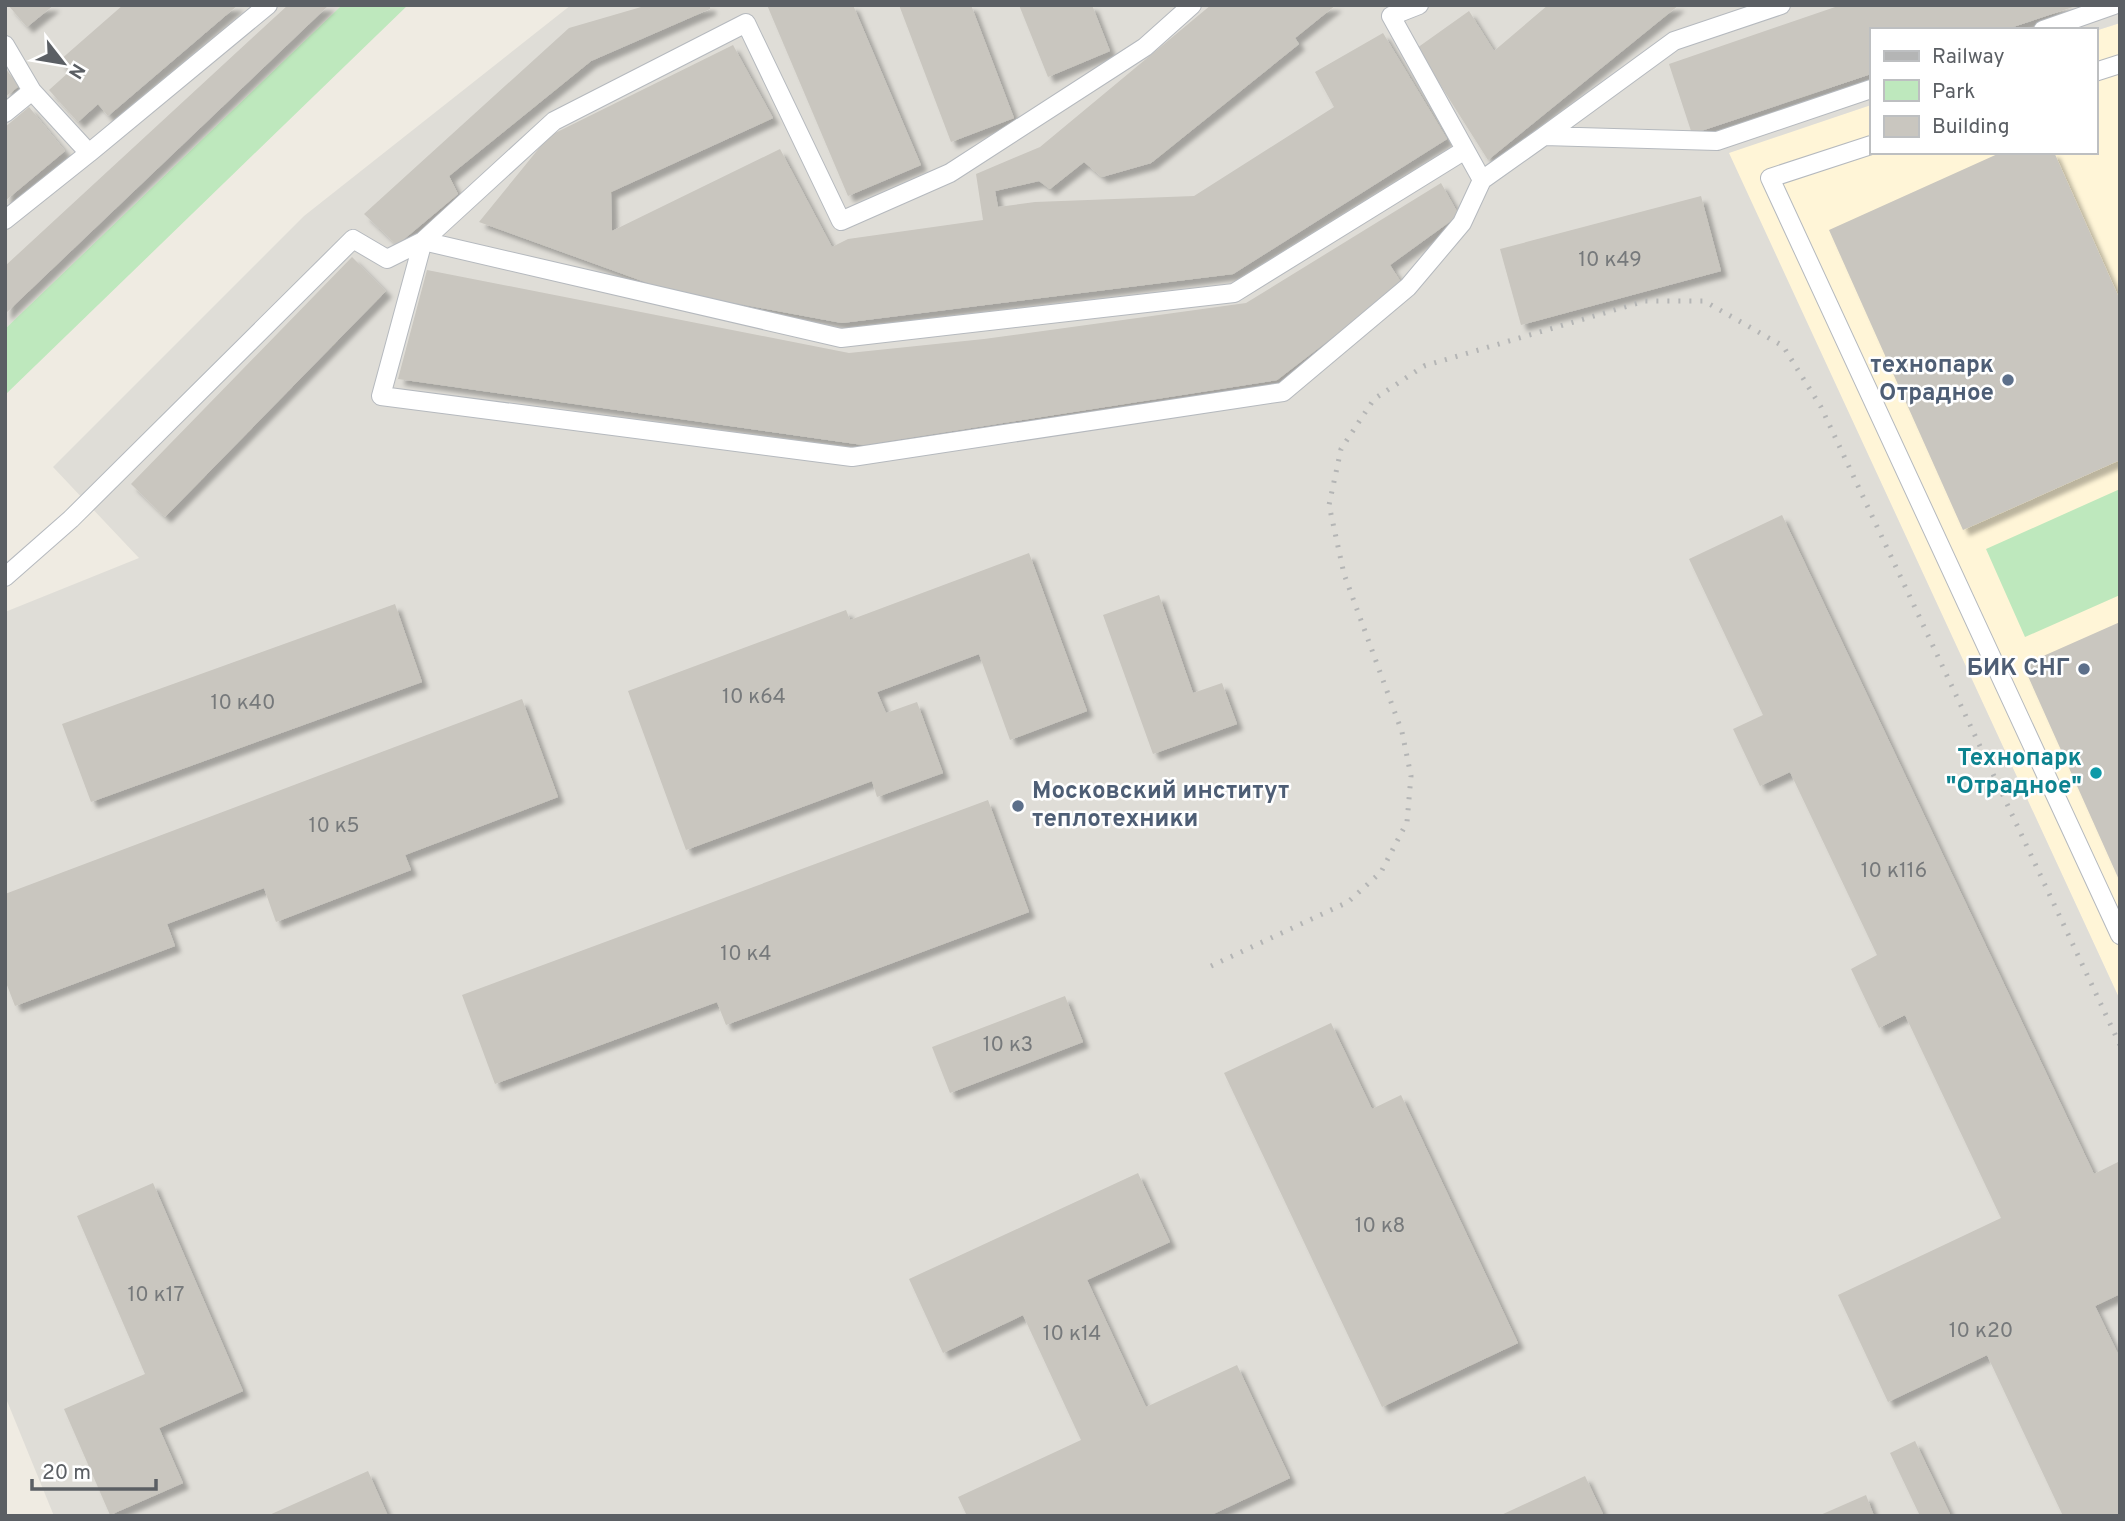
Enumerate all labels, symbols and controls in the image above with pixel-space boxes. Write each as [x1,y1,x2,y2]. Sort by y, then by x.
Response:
north arrow [28,28,98,98]
legend [1870,28,2097,154]
text: Railway [1932,44,2005,71]
text: N [62,59,90,83]
text: Park [1932,79,1975,106]
text: Building [1932,114,2010,141]
house number: 10 к49 [1578,247,1642,274]
place label: технопарк Отрадное [1870,351,1994,409]
marker: технопарк Отрадное [2000,372,2016,388]
place label: БИК СНГ [1967,654,2070,684]
marker: БИК СНГ [2076,661,2092,677]
house number: 10 к64 [722,684,786,711]
house number: 10 к40 [211,690,275,717]
place label: Технопарк "Отрадное" [1946,744,2082,802]
marker: Технопарк "Отрадное" [2088,765,2104,781]
place label: Московский институт теплотехники [1032,777,1289,835]
marker: Московский институт теплотехники [1010,798,1026,814]
house number: 10 к5 [309,813,359,840]
house number: 10 к116 [1861,858,1927,885]
house number: 10 к4 [720,941,772,968]
house number: 10 к3 [983,1032,1033,1059]
house number: 10 к8 [1355,1213,1405,1240]
house number: 10 к17 [128,1282,185,1309]
house number: 10 к20 [1949,1318,2013,1345]
house number: 10 к14 [1043,1321,1101,1348]
scale bar [32,1448,156,1492]
text: 20 m [42,1460,91,1487]

